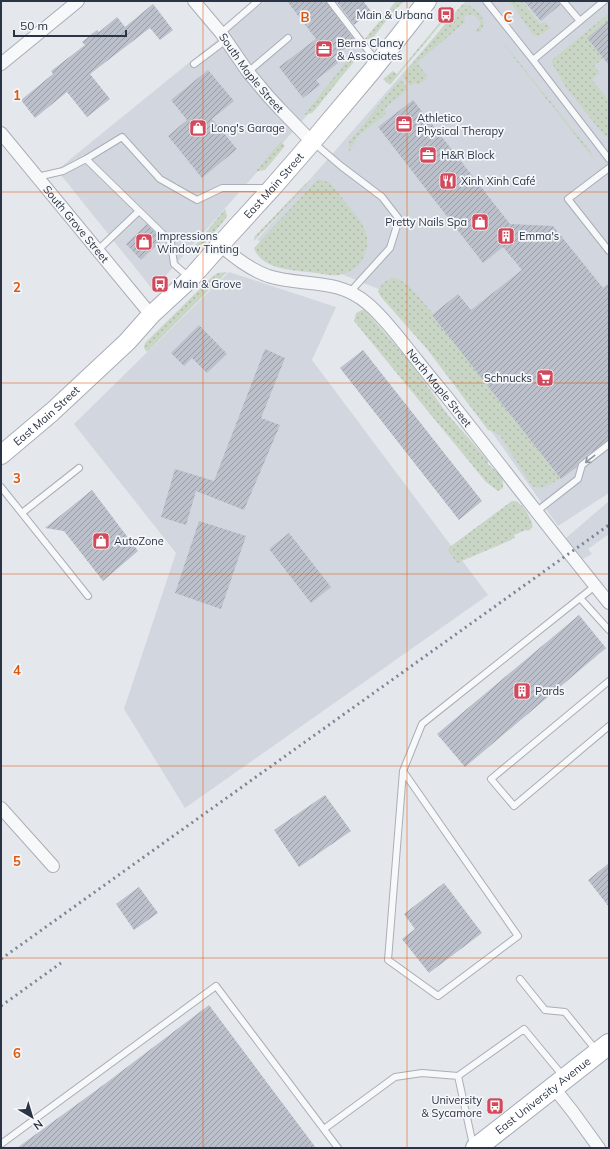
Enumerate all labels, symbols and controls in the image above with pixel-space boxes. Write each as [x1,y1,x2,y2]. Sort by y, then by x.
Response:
bus stop icon: Main & Urbana [436,5,456,25]
place label: Main & Urbana [357,8,433,22]
text: B [301,9,310,25]
text: C [504,9,513,25]
scale bar [14,12,126,38]
text: 50 m [20,18,48,33]
street label: South Maple Street [216,30,287,116]
place label: Berns Clancy & Associates [337,36,404,63]
office icon: Berns Clancy & Associates [314,39,334,59]
text: 1 [13,87,21,103]
place label: Athletico Physical Therapy [417,111,504,138]
office icon: Athletico Physical Therapy [394,114,414,134]
shop icon: Long's Garage [188,118,208,138]
place label: Long's Garage [211,121,285,135]
office icon: H&R Block [418,145,438,165]
place label: H&R Block [441,148,495,162]
street label: East Main Street [241,149,307,221]
restaurant icon: Xinh Xinh Café [438,171,458,191]
place label: Xinh Xinh Café [461,174,536,188]
street label: South Grove Street [40,183,112,266]
shop icon: Pretty Nails Spa [470,212,490,232]
place label: Pretty Nails Spa [385,215,467,229]
building icon: Emma's [496,226,516,246]
place label: Impressions Window Tinting [157,229,239,256]
place label: Emma's [519,229,559,243]
shop icon: Impressions Window Tinting [134,232,154,252]
bus stop icon: Main & Grove [150,274,170,294]
place label: Main & Grove [173,277,241,291]
text: 2 [13,279,21,295]
street label: North Maple Street [404,346,475,430]
supermarket icon: Schnucks [535,368,555,388]
place label: Schnucks [484,371,532,385]
street label: East Main Street [10,383,83,449]
one-way arrow [584,454,595,463]
text: 3 [13,470,21,486]
shop icon: AutoZone [91,531,111,551]
place label: AutoZone [114,534,164,548]
text: 4 [13,662,21,678]
building icon: Pards [512,681,532,701]
place label: Pards [535,684,564,698]
text: 5 [13,853,21,869]
text: 6 [13,1045,21,1061]
street label: East University Avenue [493,1054,593,1137]
place label: University & Sycamore [421,1093,482,1120]
bus stop icon: University & Sycamore [485,1096,505,1116]
north arrow [12,1097,52,1137]
text: N [31,1117,46,1133]

